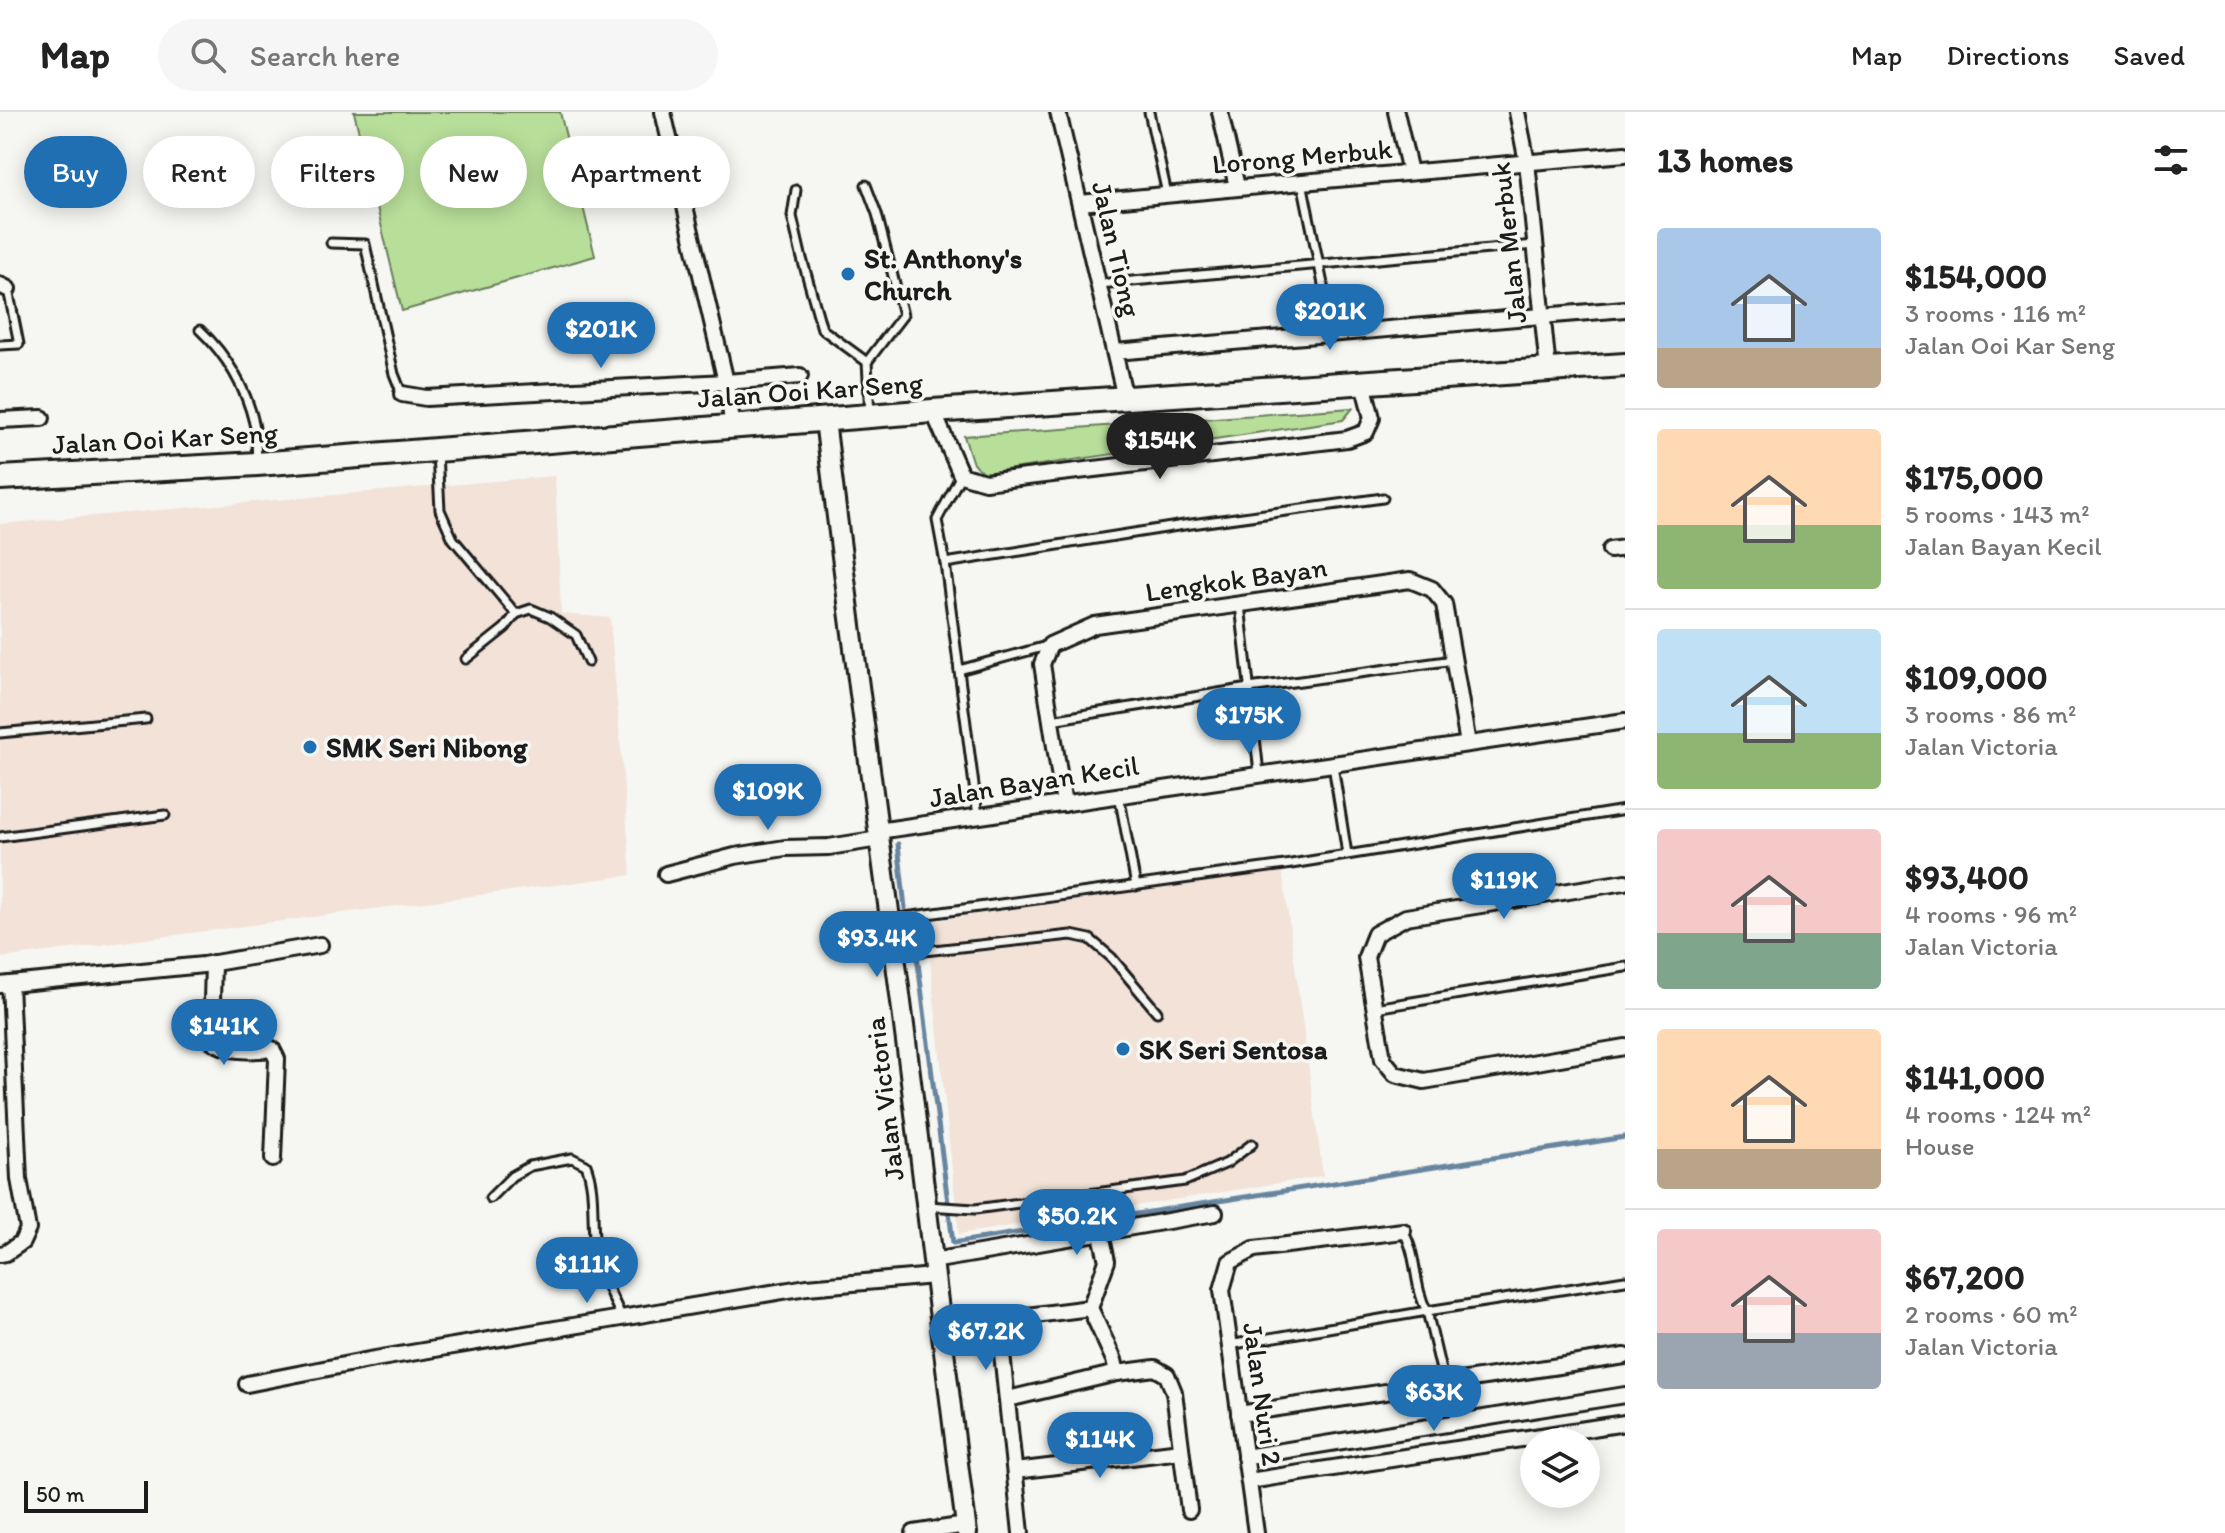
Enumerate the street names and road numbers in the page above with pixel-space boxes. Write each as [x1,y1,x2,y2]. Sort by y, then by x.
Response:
street label: Lorong Merbuk [1211,131,1394,181]
street label: Jalan Merbuk [1483,161,1533,325]
street label: Jalan Tiong [1085,178,1149,321]
street label: Jalan Ooi Kar Seng [696,365,925,415]
street label: Jalan Ooi Kar Seng [51,415,279,461]
street label: Lengkok Bayan [1143,549,1329,609]
street label: Jalan Bayan Kecil [927,748,1141,814]
street label: Jalan Victoria [857,1015,911,1183]
street label: Jalan Nuri 2 [1236,1320,1290,1468]

